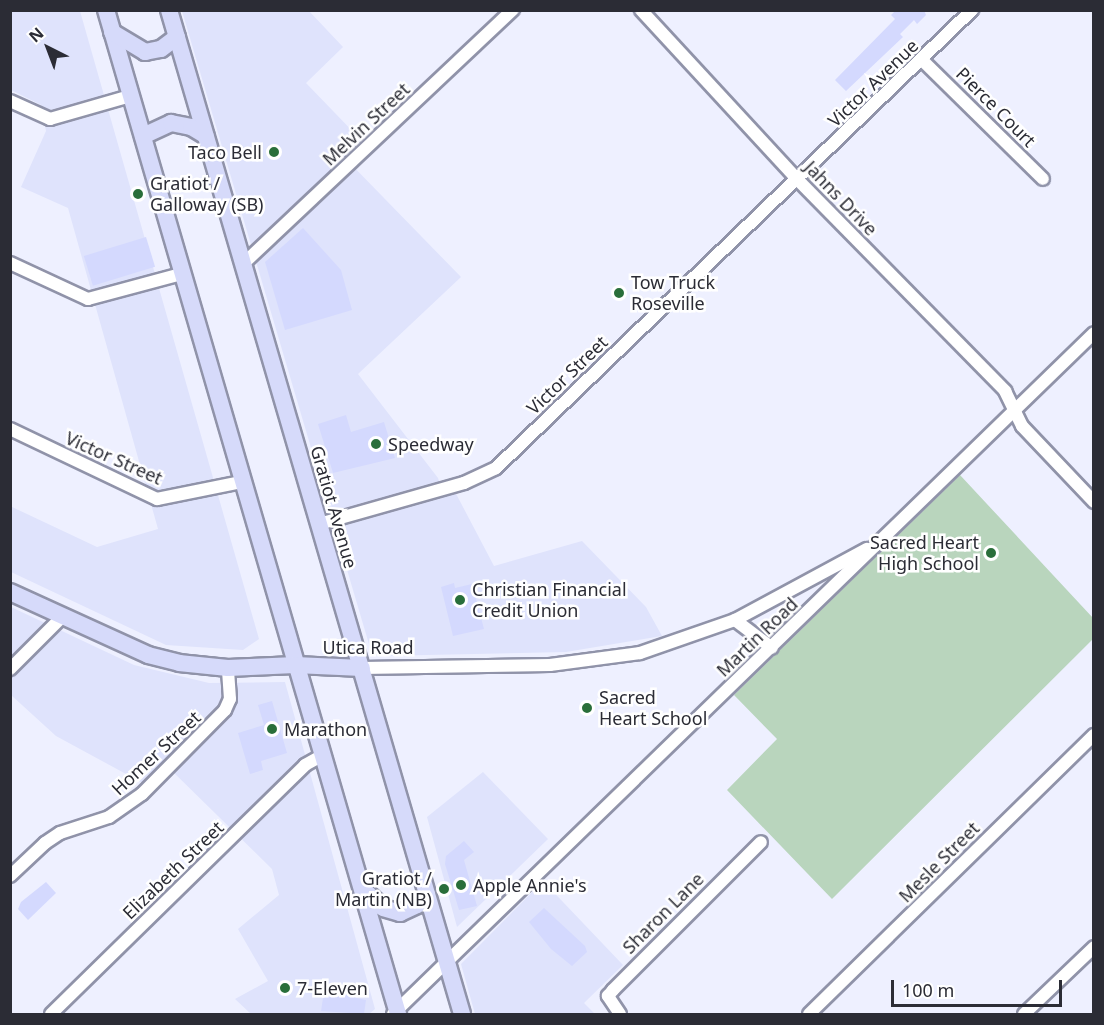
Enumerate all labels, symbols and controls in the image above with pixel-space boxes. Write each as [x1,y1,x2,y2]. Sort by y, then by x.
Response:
north arrow [18,18,78,78]
text: N [24,22,48,47]
street label: Victor Avenue [823,35,923,131]
street label: Pierce Court [952,63,1040,151]
street label: Melvin Street [318,78,414,170]
place label: Taco Bell [188,141,262,163]
marker: Taco Bell [267,145,281,159]
street label: Jahns Drive [800,156,882,240]
place label: Gratiot / Galloway (SB) [150,173,264,216]
marker: Gratiot / Galloway (SB) [131,187,145,201]
place label: Tow Truck Roseville [631,272,715,314]
marker: Tow Truck Roseville [612,286,626,300]
street label: Victor Street [522,331,612,419]
street label: Victor Street [62,427,166,489]
place label: Speedway [388,433,474,455]
marker: Speedway [369,437,383,451]
street label: Gratiot Avenue [306,443,362,571]
place label: Sacred Heart High School [870,532,979,574]
marker: Sacred Heart High School [984,546,998,560]
place label: Christian Financial Credit Union [472,579,627,622]
marker: Christian Financial Credit Union [453,593,467,607]
street label: Martin Road [712,593,802,681]
street label: Utica Road [323,636,413,658]
place label: Sacred Heart School [599,687,707,730]
marker: Sacred Heart School [580,701,594,715]
street label: Homer Street [107,706,205,800]
place label: Marathon [284,718,367,740]
marker: Marathon [265,722,279,736]
street label: Elizabeth Street [118,817,228,923]
street label: Mesle Street [894,817,984,907]
place label: Gratiot / Martin (NB) [335,868,432,910]
street label: Sharon Lane [618,868,708,958]
place label: Apple Annie's [473,874,587,896]
marker: Apple Annie's [454,878,468,892]
marker: Gratiot / Martin (NB) [437,882,451,896]
scale bar [894,968,1065,1006]
place label: 7-Eleven [297,977,368,999]
text: 100 m [902,978,954,1002]
marker: 7-Eleven [278,981,292,995]

